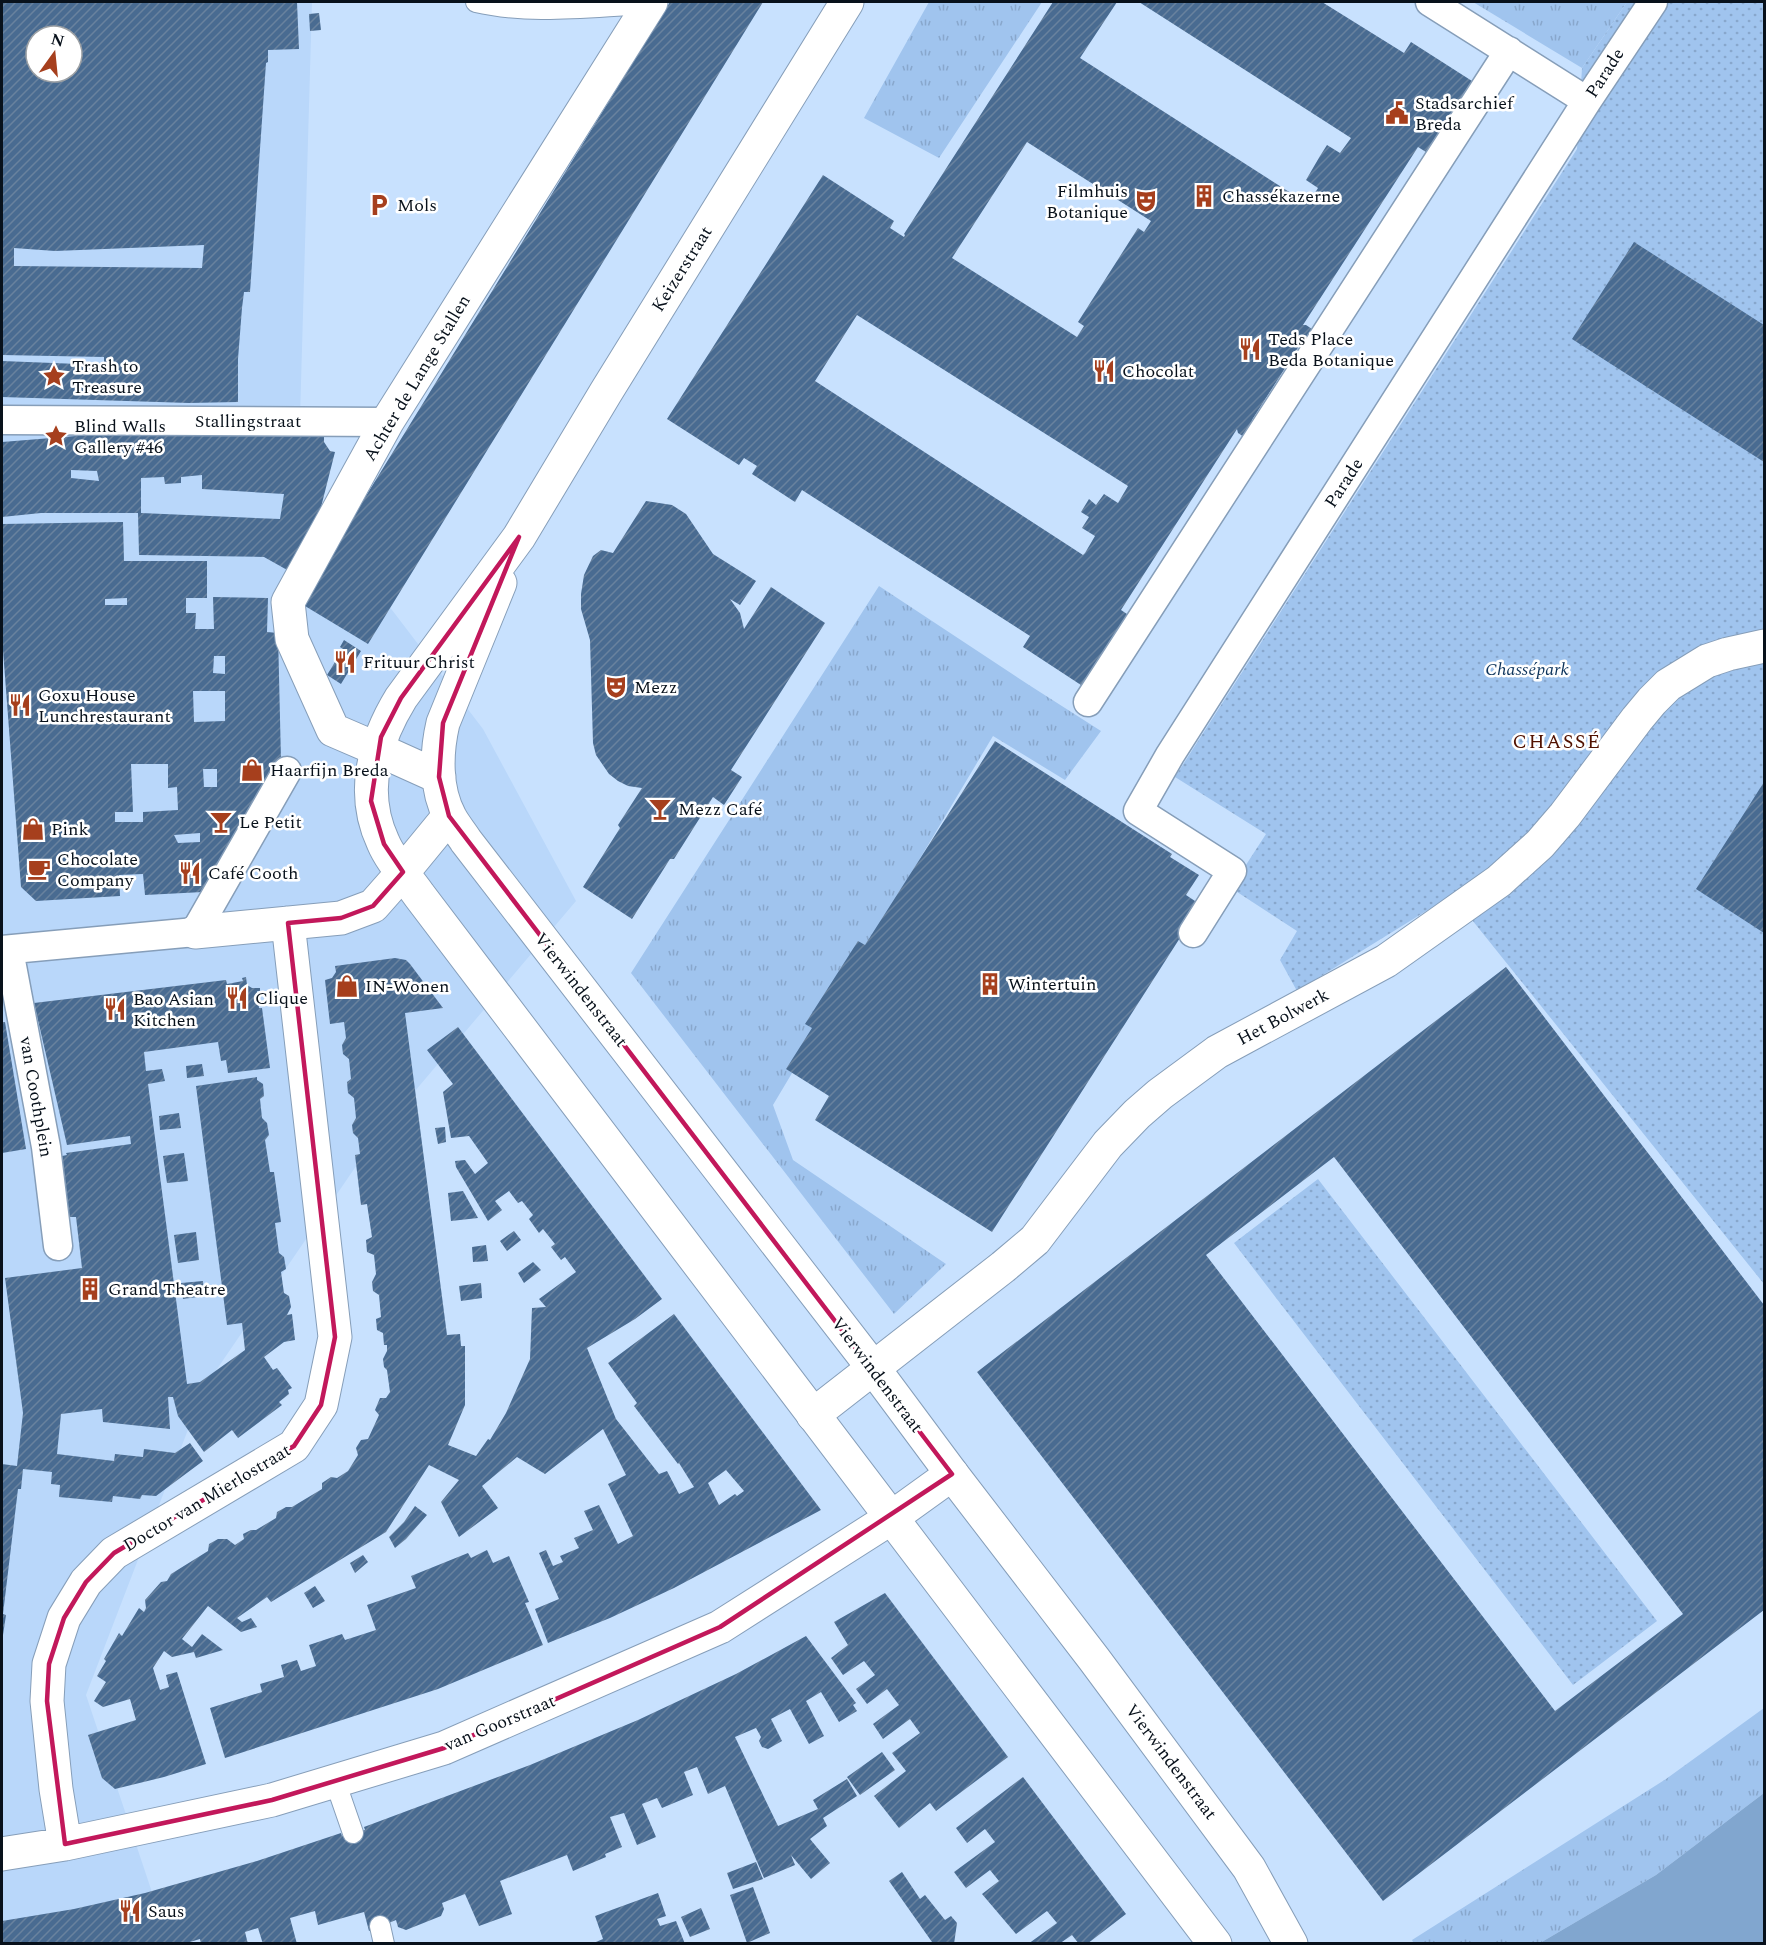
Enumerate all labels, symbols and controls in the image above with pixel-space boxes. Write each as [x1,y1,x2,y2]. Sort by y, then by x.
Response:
north arrow [24,24,84,84]
text: N [48,27,67,54]
street label: Parade [1579,43,1631,103]
place label: Stadsarchief Breda [1415,90,1515,138]
public building icon: Stadsarchief Breda [1384,100,1410,126]
place label: Filmhuis Botanique [1046,178,1128,226]
building icon: Chassékazerne [1191,183,1217,209]
place label: Chassékazerne [1222,183,1340,210]
theatre icon: Filmhuis Botanique [1133,188,1159,214]
parking icon: Mols [366,192,392,218]
place label: Mols [397,192,437,219]
street label: Keizerstraat [645,221,719,317]
street label: Achter de Lange Stallen [356,290,478,466]
place label: Teds Place Beda Botanique [1268,326,1394,374]
restaurant icon: Teds Place Beda Botanique [1237,336,1263,362]
place label: Trash to Treasure [72,353,142,401]
restaurant icon: Chocolat [1091,358,1117,384]
place label: Chocolat [1122,358,1194,385]
place icon: Trash to Treasure [41,363,67,389]
street label: Stallingstraat [195,408,301,435]
place label: Blind Walls Gallery #46 [74,413,166,461]
place icon: Blind Walls Gallery #46 [43,423,69,449]
street label: Parade [1318,453,1370,513]
restaurant icon: Frituur Christ [332,649,358,675]
place label: Frituur Christ [363,649,475,676]
park label: Chassépark [1485,656,1569,683]
theatre icon: Mezz [603,674,629,700]
place label: Mezz [634,674,677,701]
place label: Goxu House Lunchrestaurant [38,682,171,730]
restaurant icon: Goxu House Lunchrestaurant [7,692,33,718]
district label: CHASSÉ [1513,727,1602,757]
shop icon: Haarfijn Breda [239,757,265,783]
place label: Haarfijn Breda [270,757,389,784]
bar icon: Mezz Café [647,796,673,822]
place label: Mezz Café [678,796,763,823]
bar icon: Le Petit [208,809,234,835]
place label: Le Petit [239,809,302,836]
shop icon: Pink [20,816,46,842]
place label: Pink [51,816,89,843]
place label: Chocolate Company [57,846,138,894]
cafe icon: Chocolate Company [26,856,52,882]
restaurant icon: Café Cooth [177,860,203,886]
place label: Café Cooth [208,860,299,887]
street label: Vierwindenstraat [528,927,634,1053]
building icon: Wintertuin [977,971,1003,997]
place label: Wintertuin [1008,971,1096,998]
shop icon: IN-Wonen [334,973,360,999]
place label: IN-Wonen [365,973,449,1000]
street label: Het Bolwerk [1232,981,1334,1053]
restaurant icon: Clique [224,985,250,1011]
place label: Clique [255,985,308,1012]
place label: Bao Asian Kitchen [133,986,214,1034]
restaurant icon: Bao Asian Kitchen [102,996,128,1022]
street label: van Coothplein [12,1034,60,1160]
building icon: Grand Theatre [77,1276,103,1302]
place label: Grand Theatre [108,1276,226,1303]
street label: Vierwindenstraat [824,1311,930,1439]
street label: Doctor van Mierlostraat [118,1437,296,1559]
street label: van Goorstraat [439,1687,560,1759]
street label: Vierwindenstraat [1118,1698,1224,1826]
restaurant icon: Saus [117,1898,143,1924]
place label: Saus [148,1898,185,1925]

